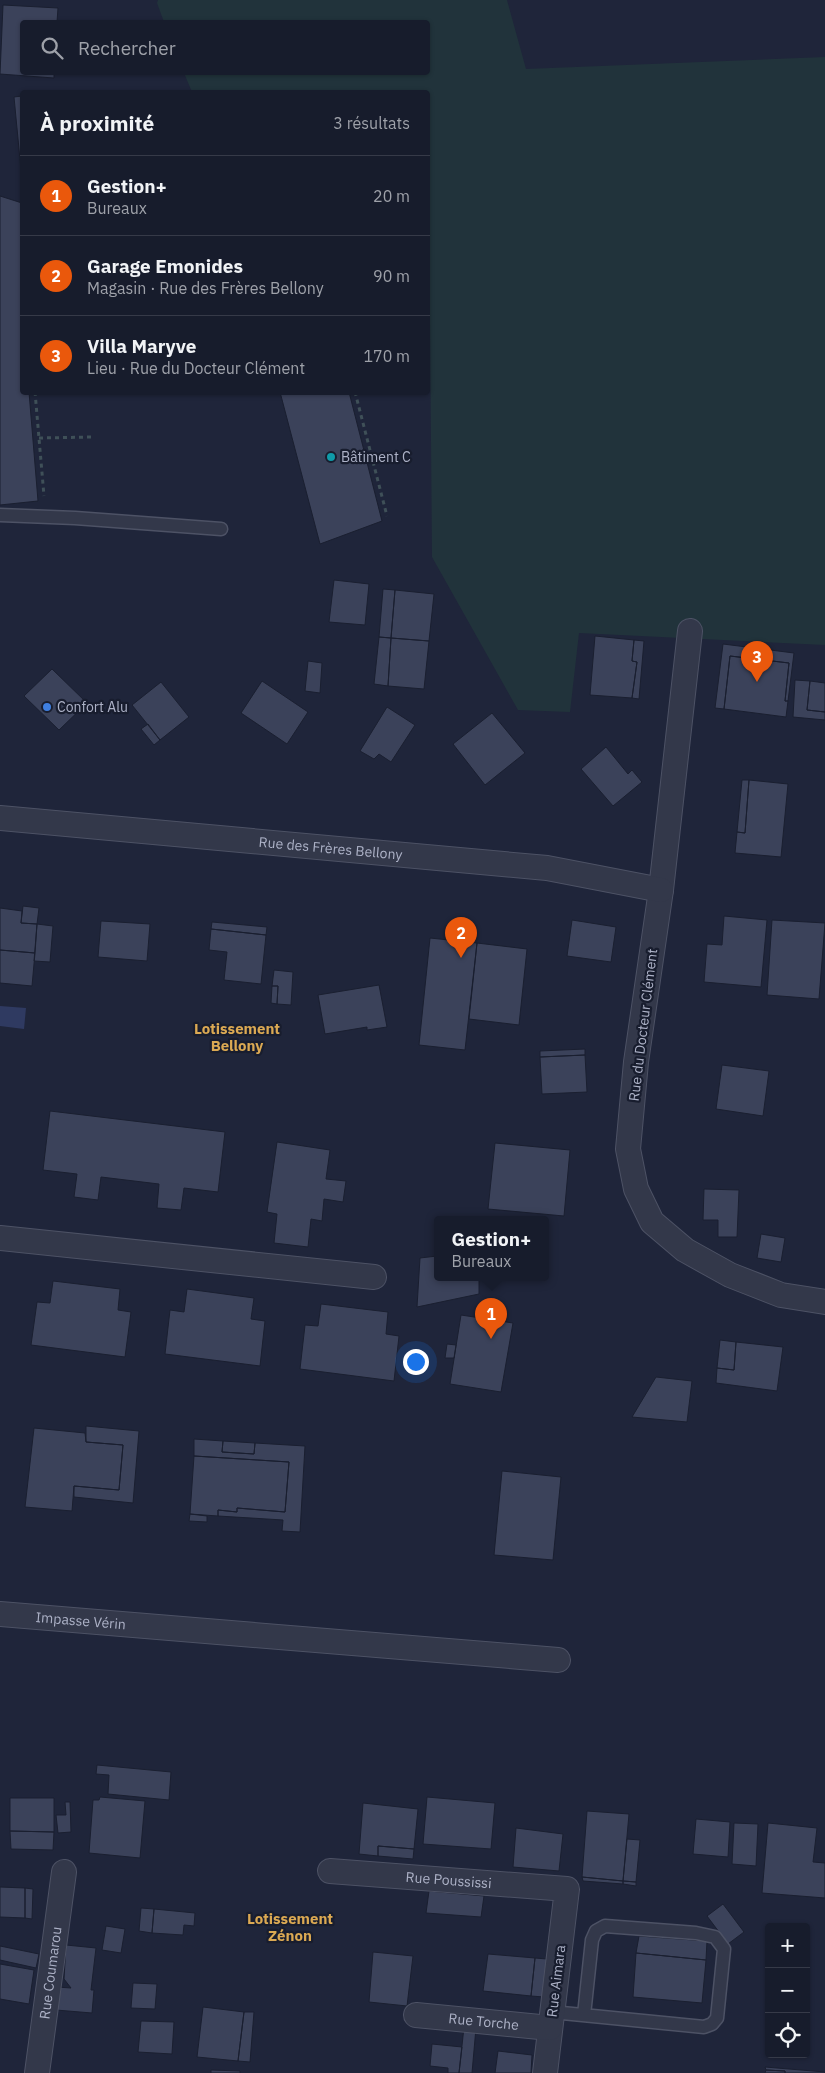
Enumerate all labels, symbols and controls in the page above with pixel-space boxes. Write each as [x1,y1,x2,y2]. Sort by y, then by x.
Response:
search box [20,20,430,75]
icon: search [38,34,66,62]
text: Rechercher [78,36,176,60]
text: À proximité [40,109,154,137]
text: 3 résultats [333,113,410,133]
text: Gestion+ [87,174,167,198]
text: 1 [51,186,61,206]
text: 20 m [373,186,410,206]
text: Bureaux [87,198,147,218]
text: Garage Emonides [87,254,243,278]
text: 2 [51,266,61,286]
text: 90 m [373,266,410,286]
text: Magasin · Rue des Frères Bellony [87,278,324,298]
text: Villa Maryve [87,334,197,358]
text: 3 [51,346,61,366]
text: 170 m [363,346,410,366]
text: Lieu · Rue du Docteur Clément [87,358,305,378]
place label: Bâtiment C [341,448,411,466]
marker: Bâtiment C [325,451,337,463]
pin: 3 [741,641,773,682]
place label: Confort Alu [57,698,128,716]
marker: Confort Alu [41,701,53,713]
street label: Rue des Frères Bellony [258,833,403,864]
pin: 2 [445,917,477,958]
street label: Rue du Docteur Clément [625,948,661,1102]
district label: Lotissement Bellony [194,1019,280,1055]
popup [434,1216,549,1281]
text: Gestion+ [452,1227,531,1251]
text: Bureaux [452,1251,511,1271]
pin: 1 [475,1298,507,1339]
your location [403,1349,429,1375]
street label: Impasse Vérin [35,1608,127,1633]
street label: Rue Poussissi [405,1868,492,1892]
district label: Lotissement Zénon [247,1909,333,1945]
map controls [765,1923,810,2058]
button: + [765,1923,810,1968]
street label: Rue Coumarou [35,1926,66,2020]
street label: Rue Aimara [543,1943,569,2018]
button: − [765,1968,810,2013]
street label: Rue Torche [448,2009,520,2034]
button: locate [765,2013,810,2058]

